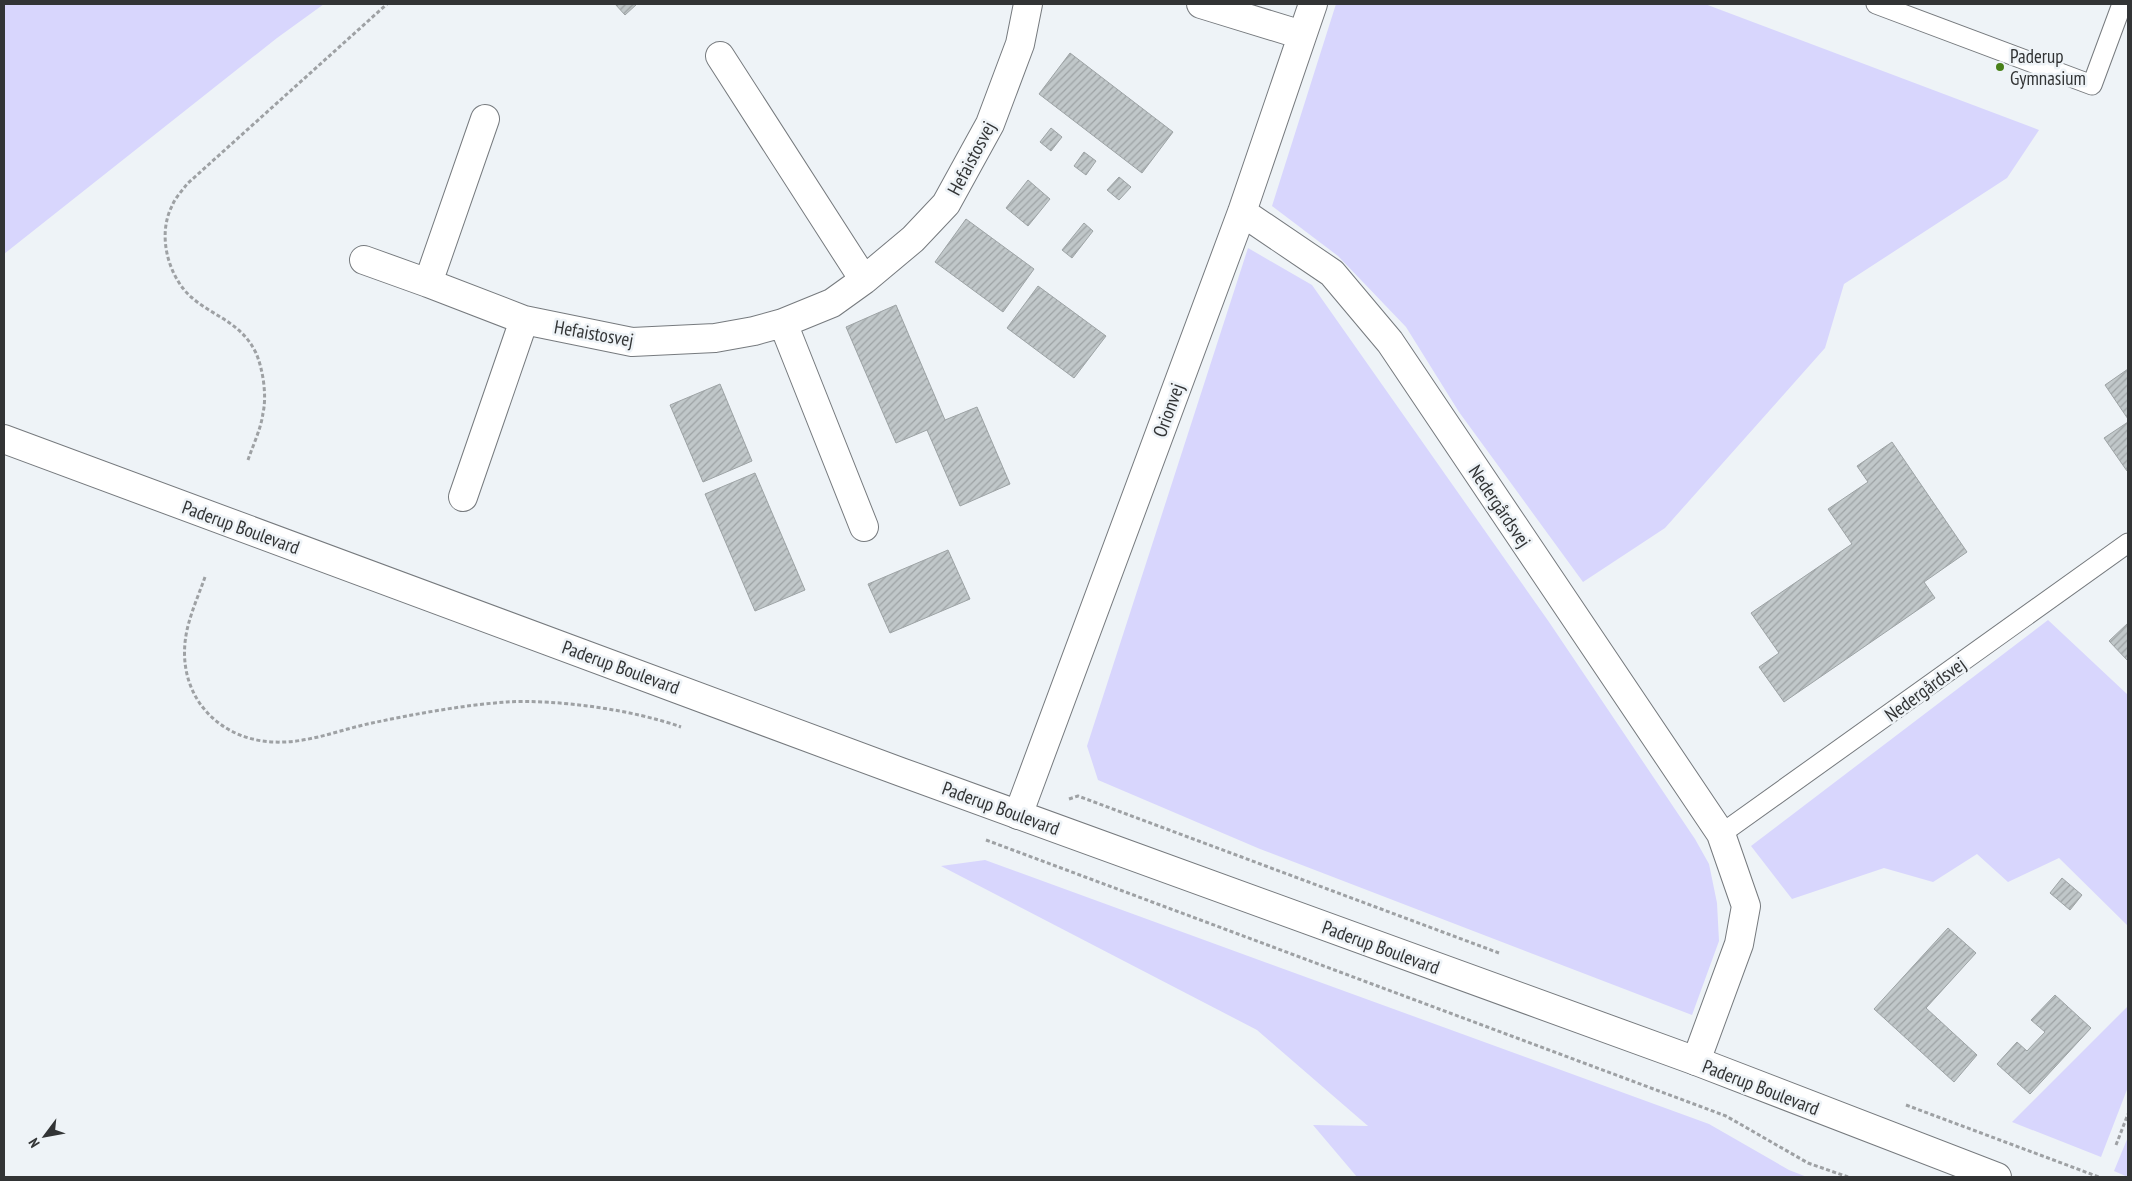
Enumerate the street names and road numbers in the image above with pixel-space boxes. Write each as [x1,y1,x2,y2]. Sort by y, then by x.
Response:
street label: Hefaistosvej [942,117,1000,199]
street label: Hefaistosvej [552,314,636,352]
street label: Orionvej [1147,380,1189,440]
street label: Nedergårdsvej [1464,460,1536,552]
street label: Paderup Boulevard [179,495,303,559]
street label: Paderup Boulevard [559,635,683,699]
street label: Nedergårdsvej [1880,652,1970,726]
street label: Paderup Boulevard [939,776,1063,840]
street label: Paderup Boulevard [1319,915,1443,979]
street label: Paderup Boulevard [1699,1054,1823,1120]

